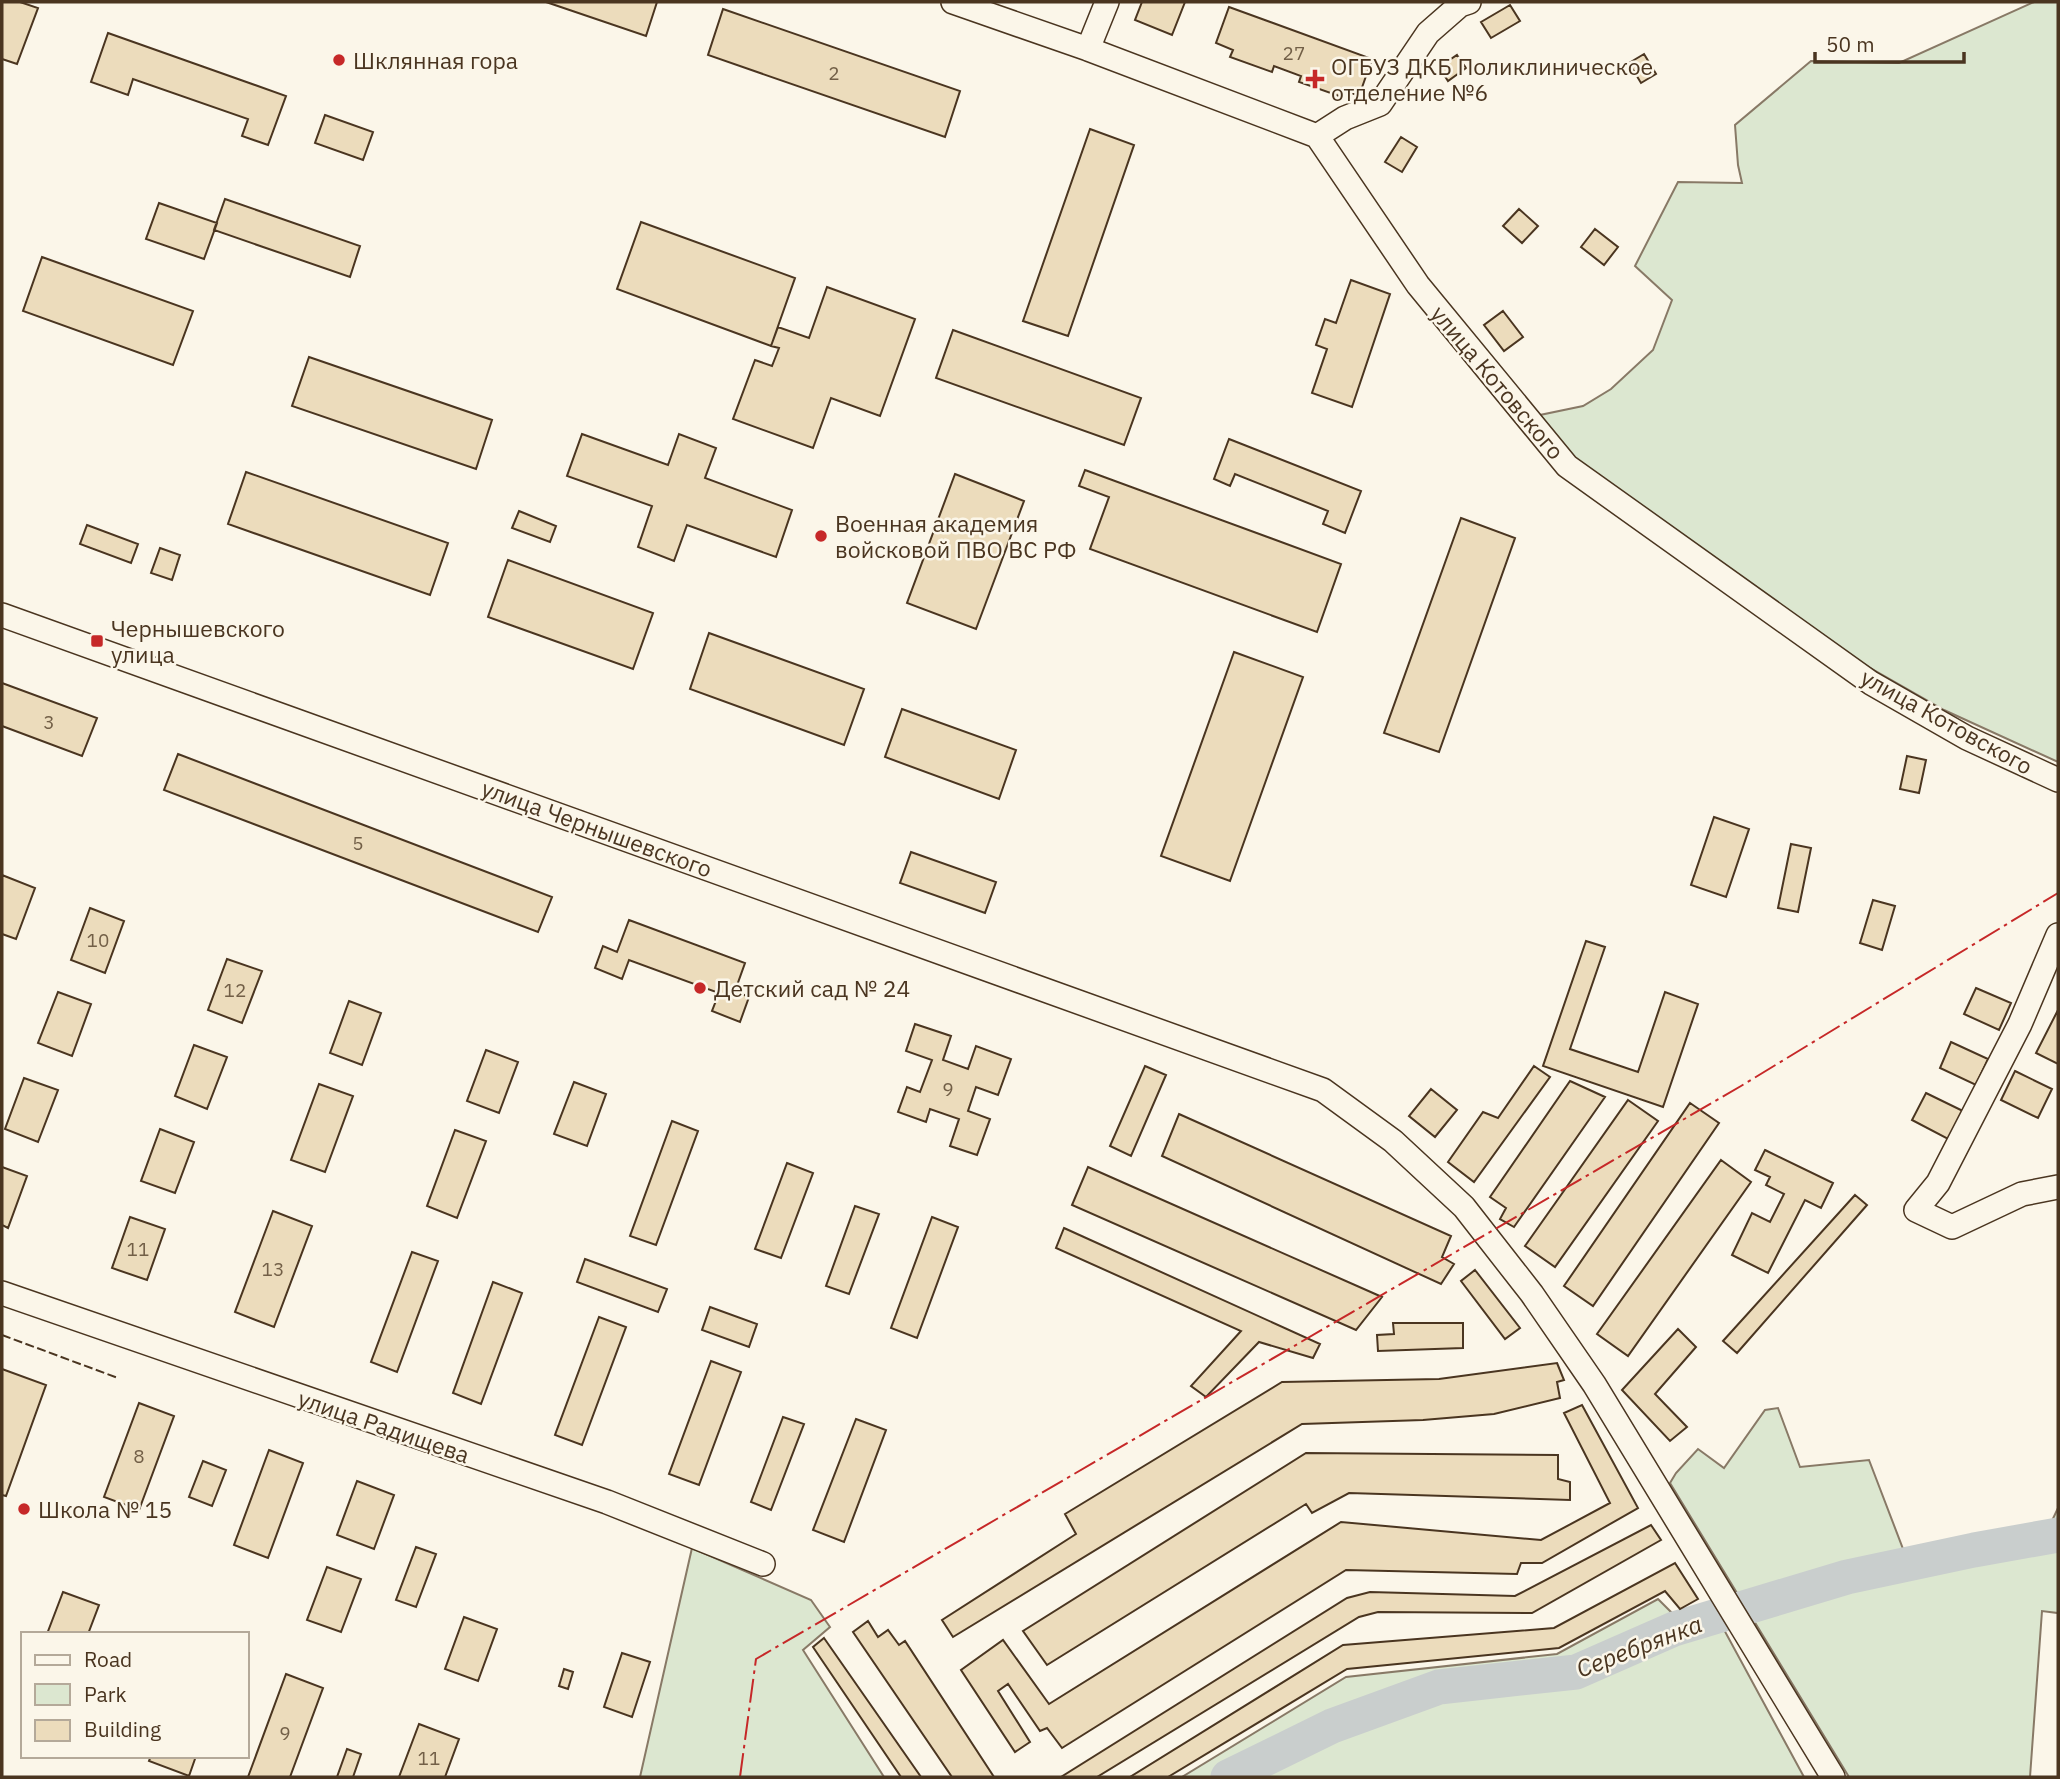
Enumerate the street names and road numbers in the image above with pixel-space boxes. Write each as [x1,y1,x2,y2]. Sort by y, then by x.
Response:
street label: улица Котовского [1425,299,1571,465]
street label: улица Котовского [1856,661,2038,781]
street label: улица Чернышевского [478,772,716,884]
street label: улица Радищева [294,1383,474,1469]

